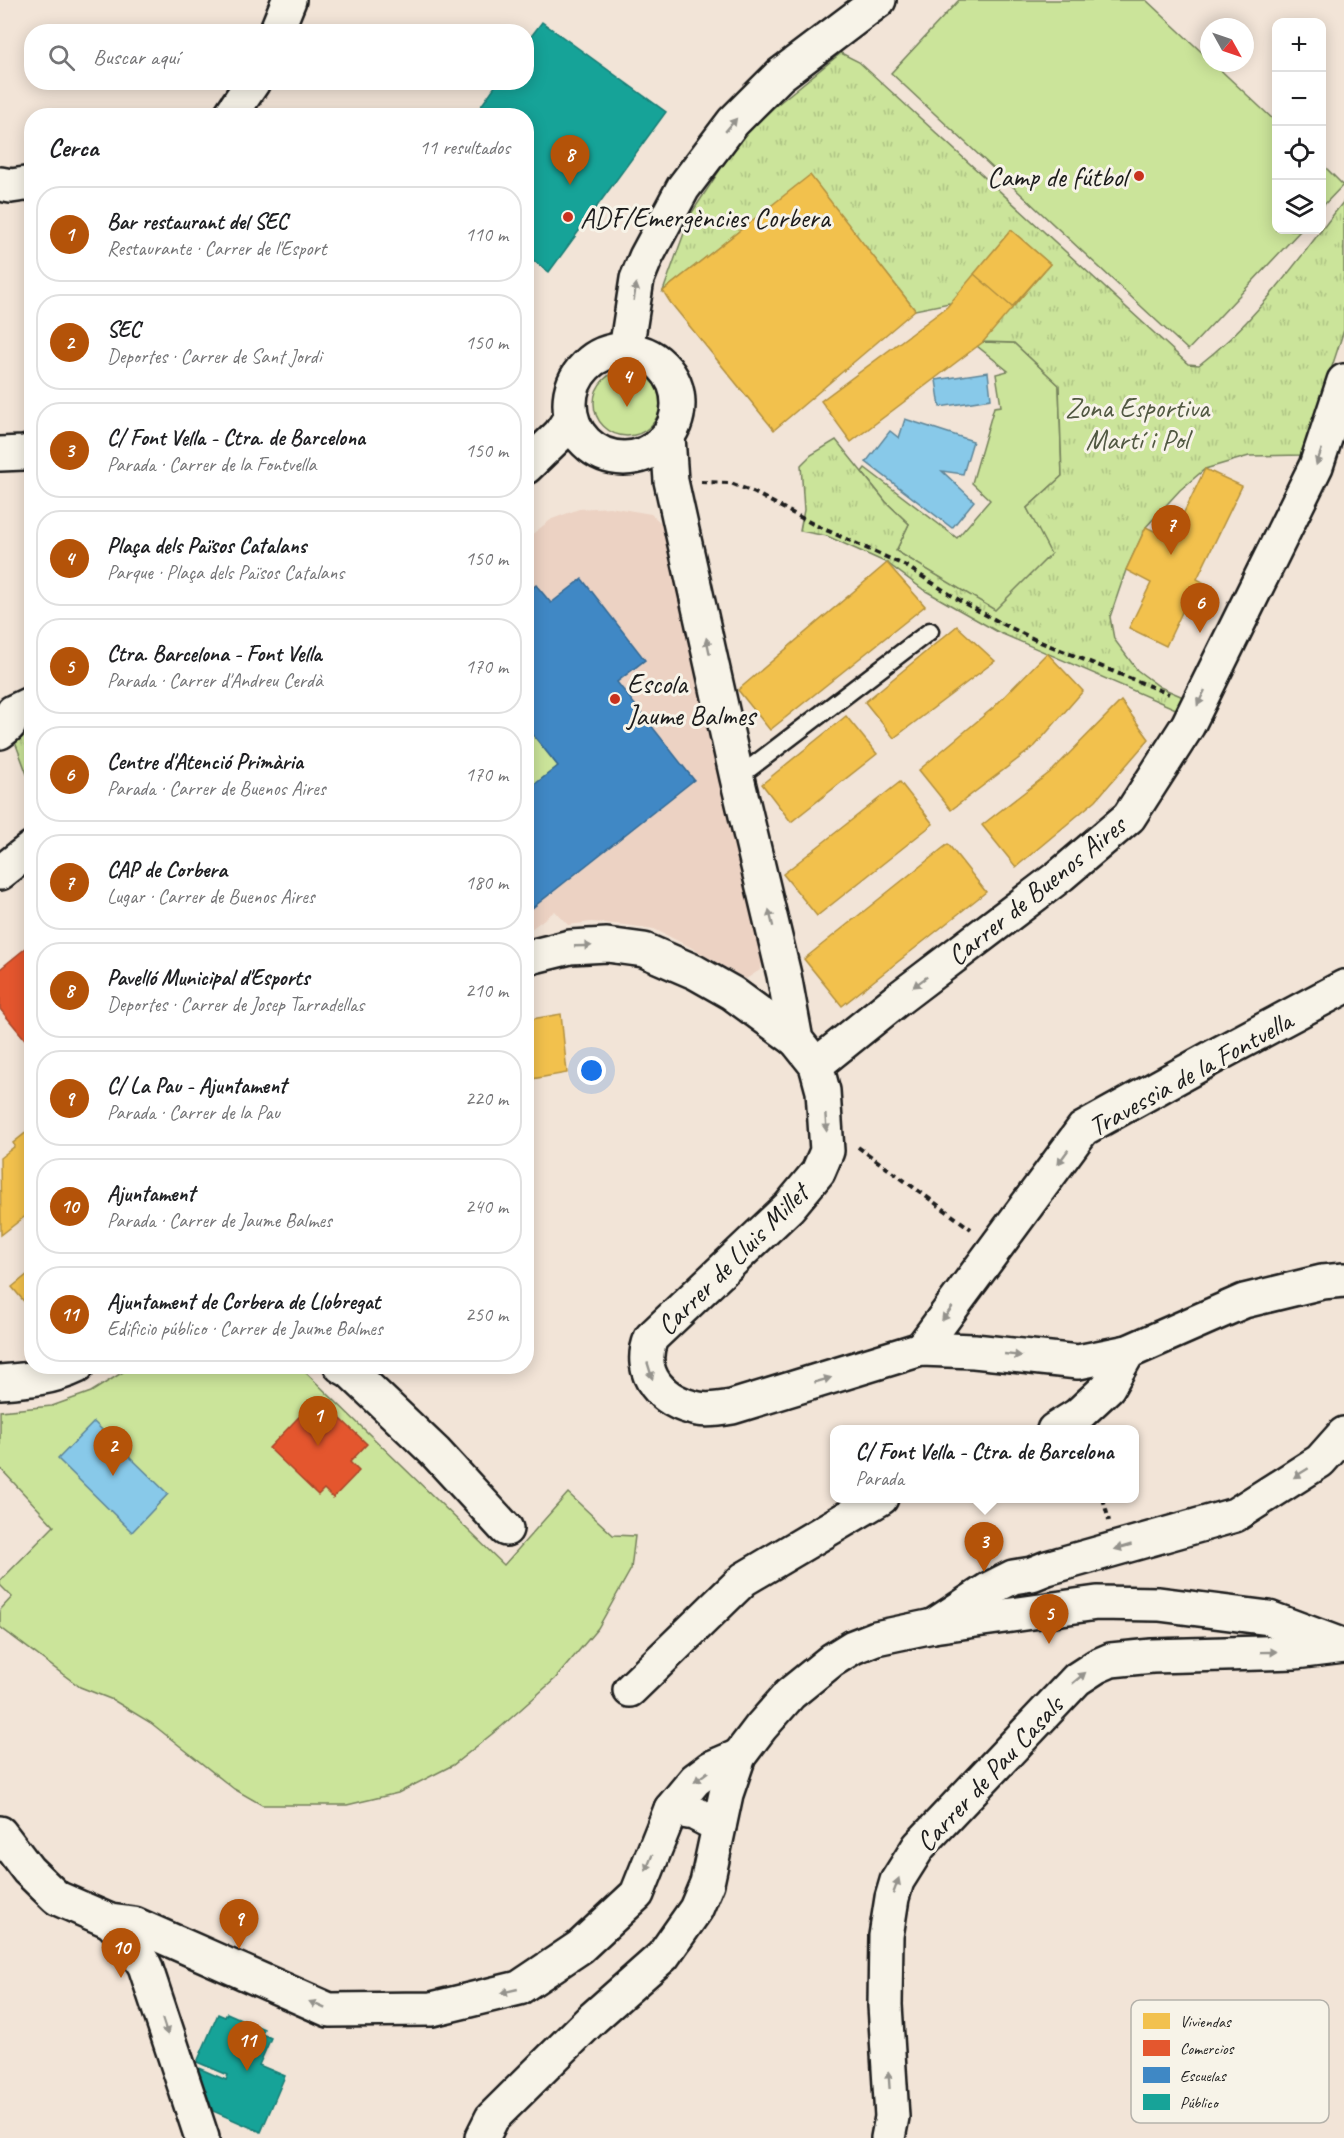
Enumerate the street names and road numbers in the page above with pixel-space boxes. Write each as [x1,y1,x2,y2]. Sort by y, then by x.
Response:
street label: Carrer de Buenos Aires [940,806,1134,973]
street label: Travessia de la Fontvella [1082,1002,1300,1144]
street label: Carrer de Lluis Millet [649,1174,818,1343]
street label: Carrer de Pau Casals [908,1686,1072,1859]

